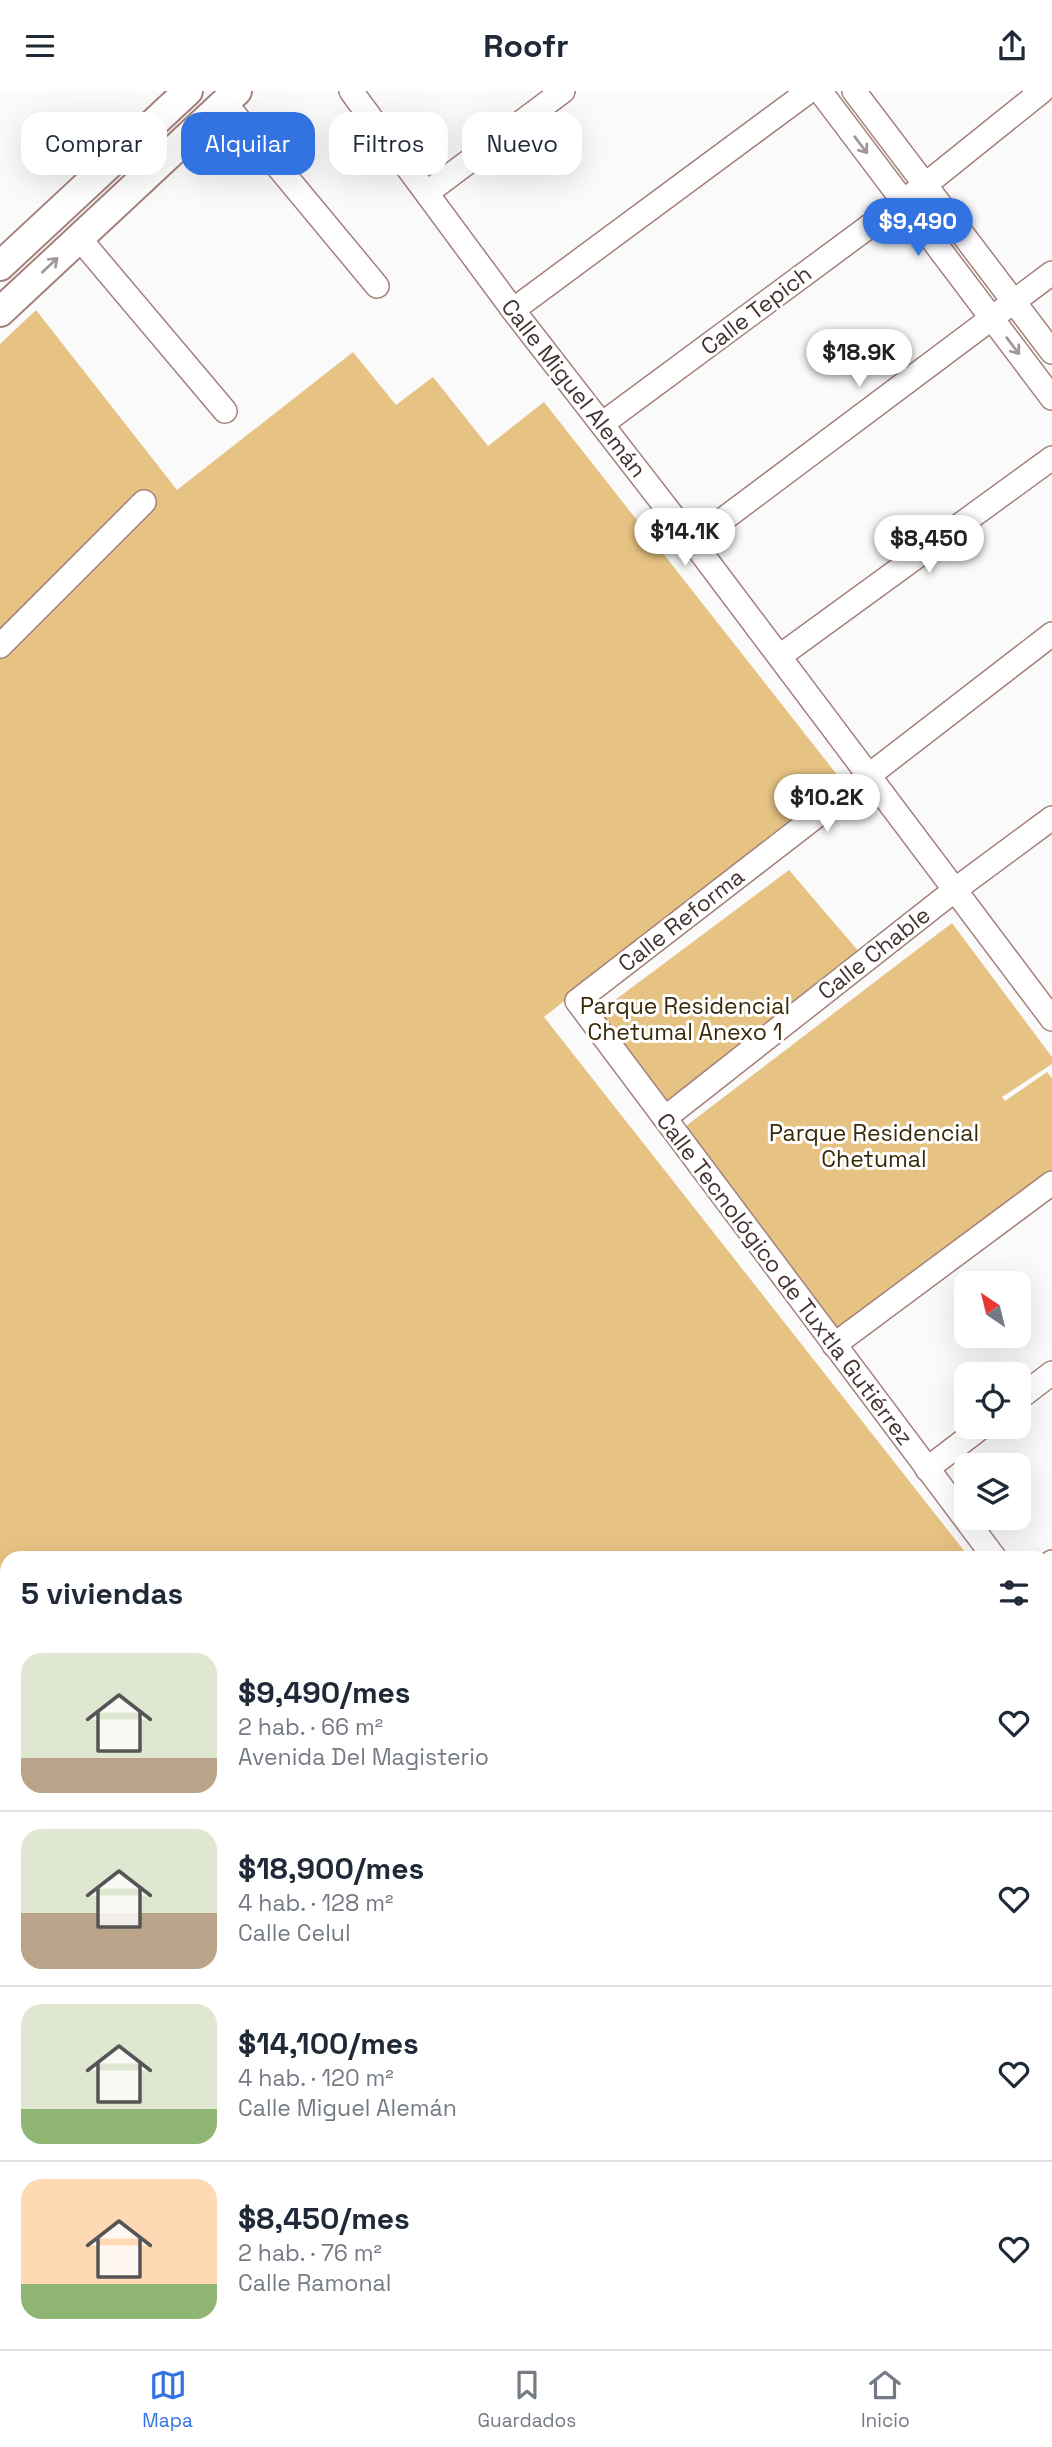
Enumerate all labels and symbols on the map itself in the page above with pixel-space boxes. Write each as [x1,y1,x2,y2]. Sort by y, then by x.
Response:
one-way arrow [853,136,868,154]
pin: $9,490 [861,199,975,258]
one-way arrow [41,257,58,274]
street label: Calle Tepich [695,259,817,361]
street label: Calle Miguel Alemán [495,293,653,483]
pin: $18.9K [802,329,916,389]
one-way arrow [1005,337,1020,355]
pin: $14.1K [628,509,742,568]
pin: $8,450 [872,515,986,575]
pin: $10.2K [770,775,884,834]
street label: Calle Reforma [612,861,750,979]
street label: Calle Chable [812,900,936,1006]
park label: Parque Residencial Chetumal Anexo 1 [580,991,790,1047]
street label: Calle Tecnológico de Tuxtla Gutiérrez [650,1107,920,1451]
park label: Parque Residencial Chetumal [769,1118,979,1174]
north arrow [954,1271,1031,1347]

